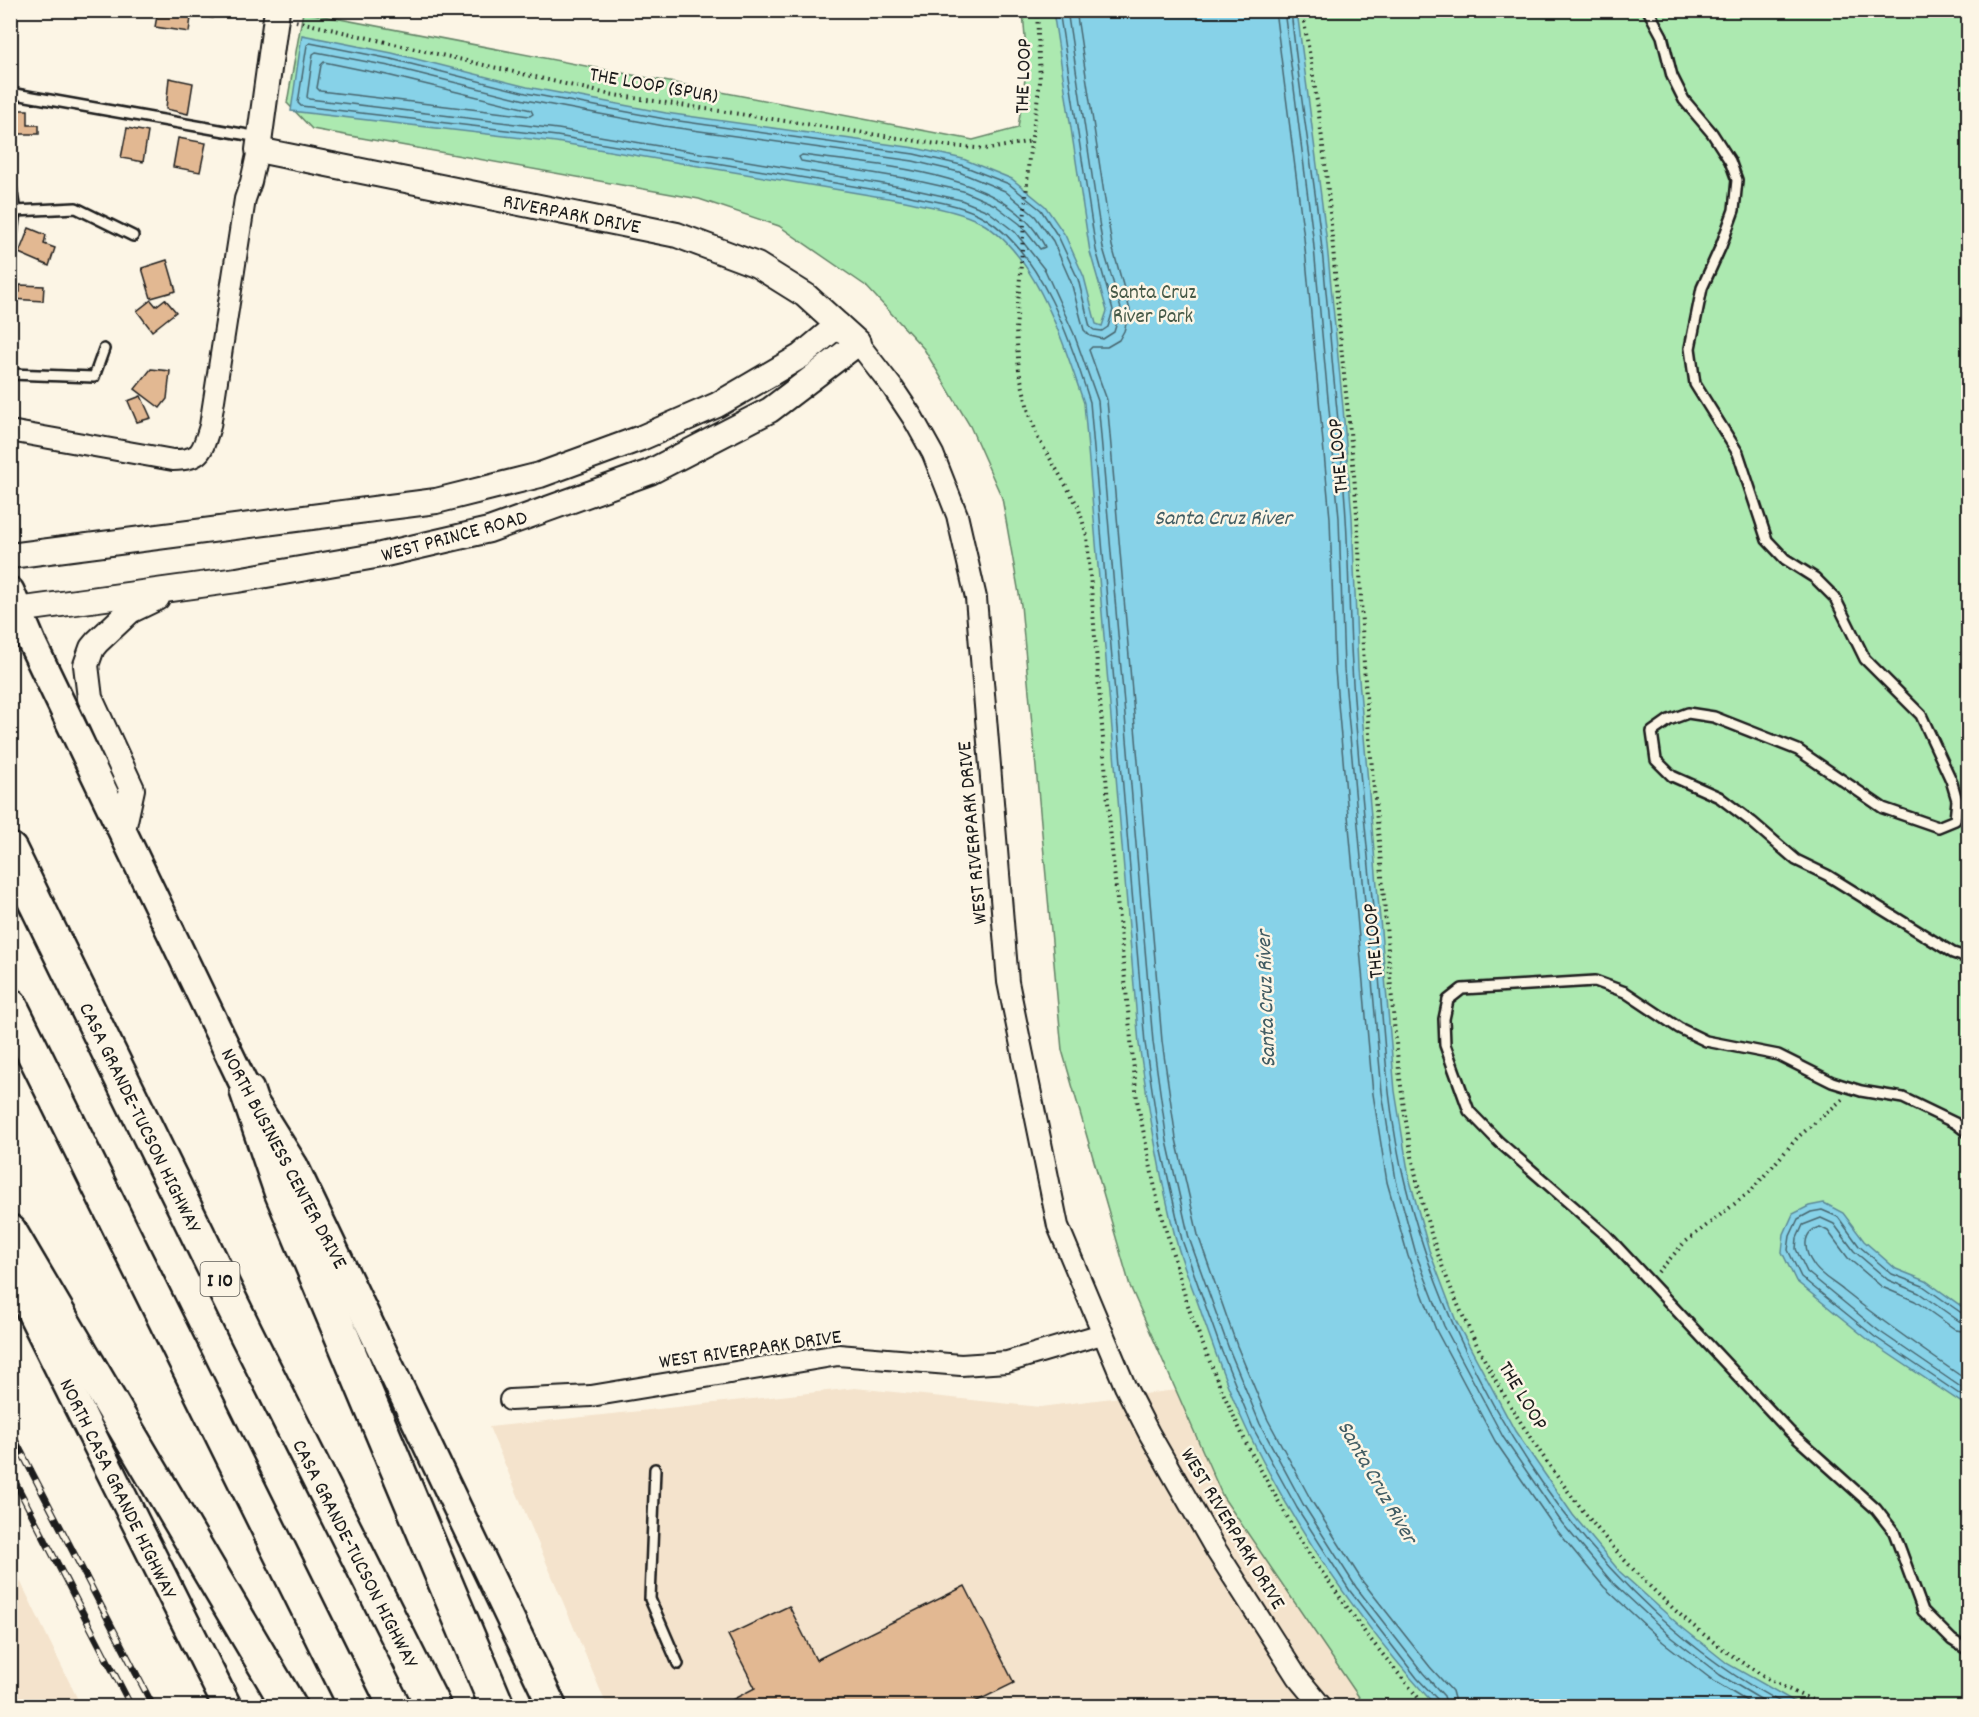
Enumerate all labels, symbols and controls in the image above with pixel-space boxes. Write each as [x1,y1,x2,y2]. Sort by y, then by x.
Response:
street label: THE LOOP [1009,38,1041,114]
street label: THE LOOP (SPUR) [587,61,720,113]
street label: RIVERPARK DRIVE [500,188,643,244]
park label: Santa Cruz River Park [1110,279,1196,333]
street label: THE LOOP [1322,417,1358,495]
street label: WEST PRINCE ROAD [378,504,531,572]
water label: Santa Cruz River [1154,504,1294,535]
street label: WEST RIVERPARK DRIVE [951,740,997,926]
street label: THE LOOP [1357,902,1393,980]
water label: Santa Cruz River [1250,927,1285,1068]
street label: CASA GRANDE-TUCSON HIGHWAY [69,998,208,1240]
street label: NORTH BUSINESS CENTER DRIVE [211,1044,354,1276]
road number: I 10 [200,1262,240,1296]
street label: WEST RIVERPARK DRIVE [657,1323,844,1379]
street label: THE LOOP [1489,1356,1554,1437]
street label: NORTH CASA GRANDE HIGHWAY [50,1374,183,1606]
water label: Santa Cruz River [1328,1416,1425,1552]
street label: CASA GRANDE-TUCSON HIGHWAY [283,1435,425,1675]
street label: WEST RIVERPARK DRIVE [1171,1443,1292,1616]

